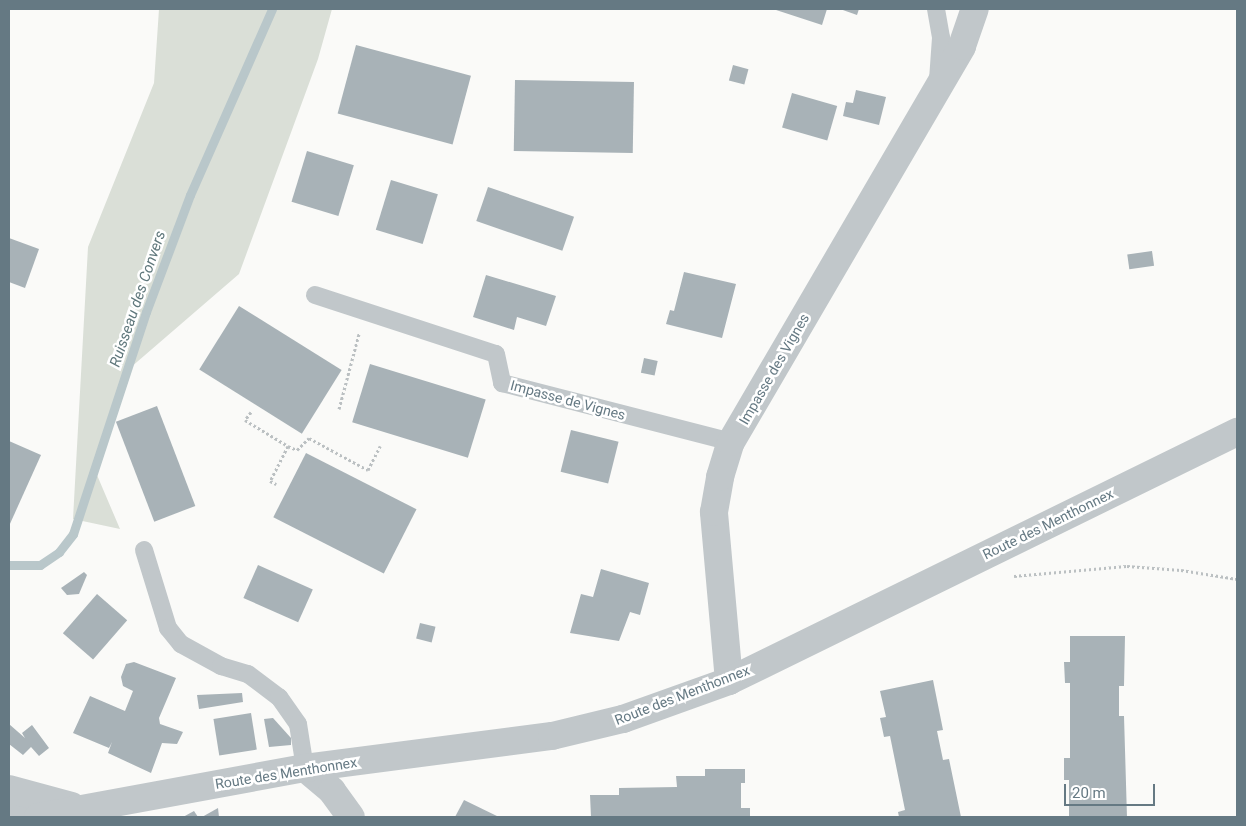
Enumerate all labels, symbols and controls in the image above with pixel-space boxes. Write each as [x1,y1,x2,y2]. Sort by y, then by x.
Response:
water label: Ruisseau des Convers [106,229,170,369]
street label: Impasse des Vignes [735,310,813,428]
street label: Impasse de Vignes [509,377,627,423]
street label: Route des Menthonnex [980,485,1116,563]
street label: Route des Menthonnex [612,661,752,729]
street label: Route des Menthonnex [214,753,358,793]
scale bar [1066,774,1157,806]
text: 20 m [1072,784,1106,802]

